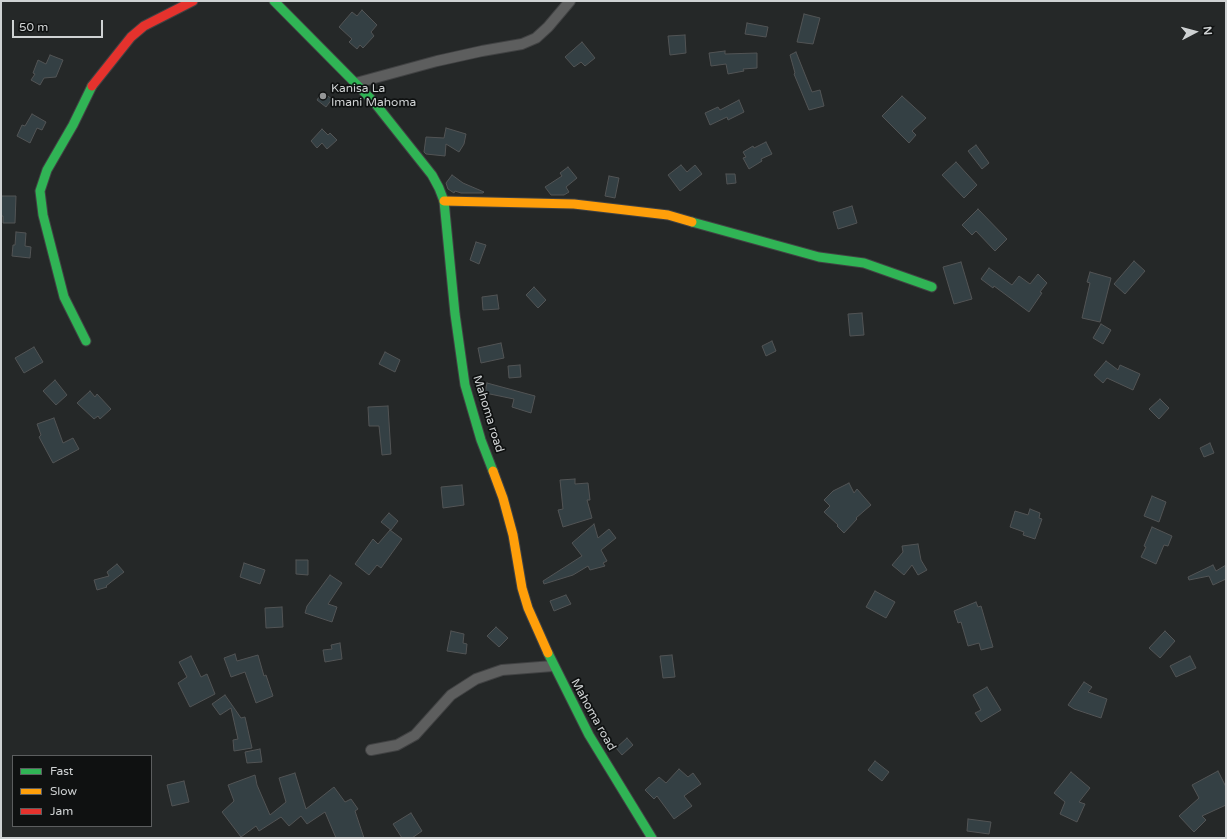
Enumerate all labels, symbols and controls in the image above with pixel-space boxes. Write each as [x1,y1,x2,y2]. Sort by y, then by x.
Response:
scale bar [14,12,105,38]
north arrow [1175,12,1215,52]
text: 50 m [19,20,48,34]
text: N [1201,26,1214,36]
place label: Kanisa La Imani Mahoma [331,82,416,110]
marker: Kanisa La Imani Mahoma [318,91,328,101]
street label: Mahoma road [469,374,507,454]
street label: Mahoma road [567,677,619,753]
legend [12,755,152,827]
text: Fast [50,764,73,778]
text: Slow [50,784,77,798]
text: Jam [50,804,73,818]

